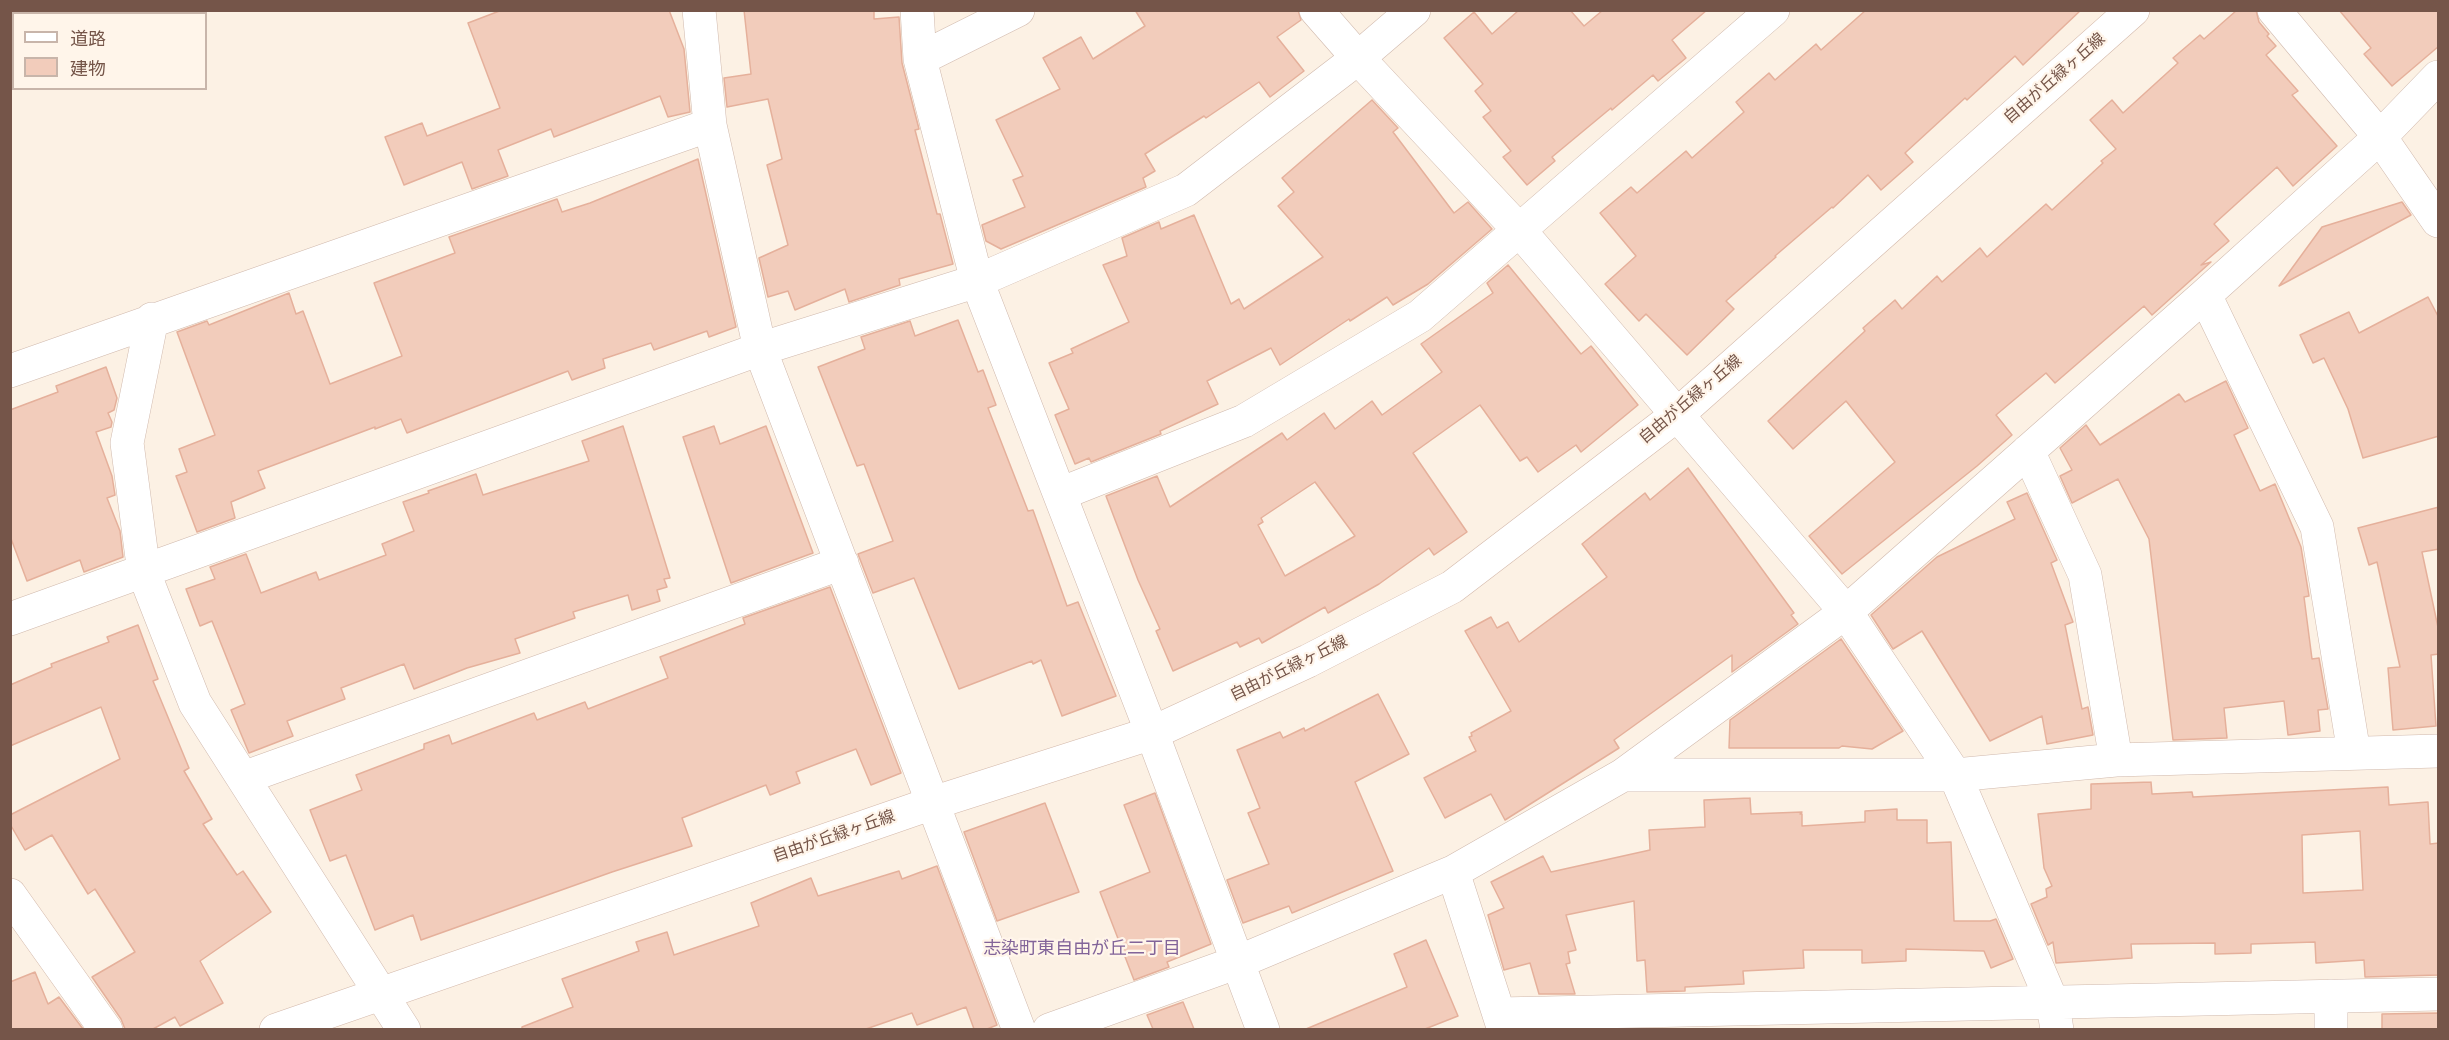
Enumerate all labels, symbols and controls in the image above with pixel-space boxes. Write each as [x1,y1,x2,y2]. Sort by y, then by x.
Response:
legend [12,12,207,90]
text: 道路 [70,29,106,50]
street label: 自由が丘緑ヶ丘線 [2000,30,2110,128]
text: 建物 [70,59,106,80]
street label: 自由が丘緑ヶ丘線 [1636,352,1746,448]
street label: 自由が丘緑ヶ丘線 [1227,632,1351,706]
street label: 自由が丘緑ヶ丘線 [770,807,898,867]
district label: 志染町東自由が丘二丁目 [983,938,1181,960]

